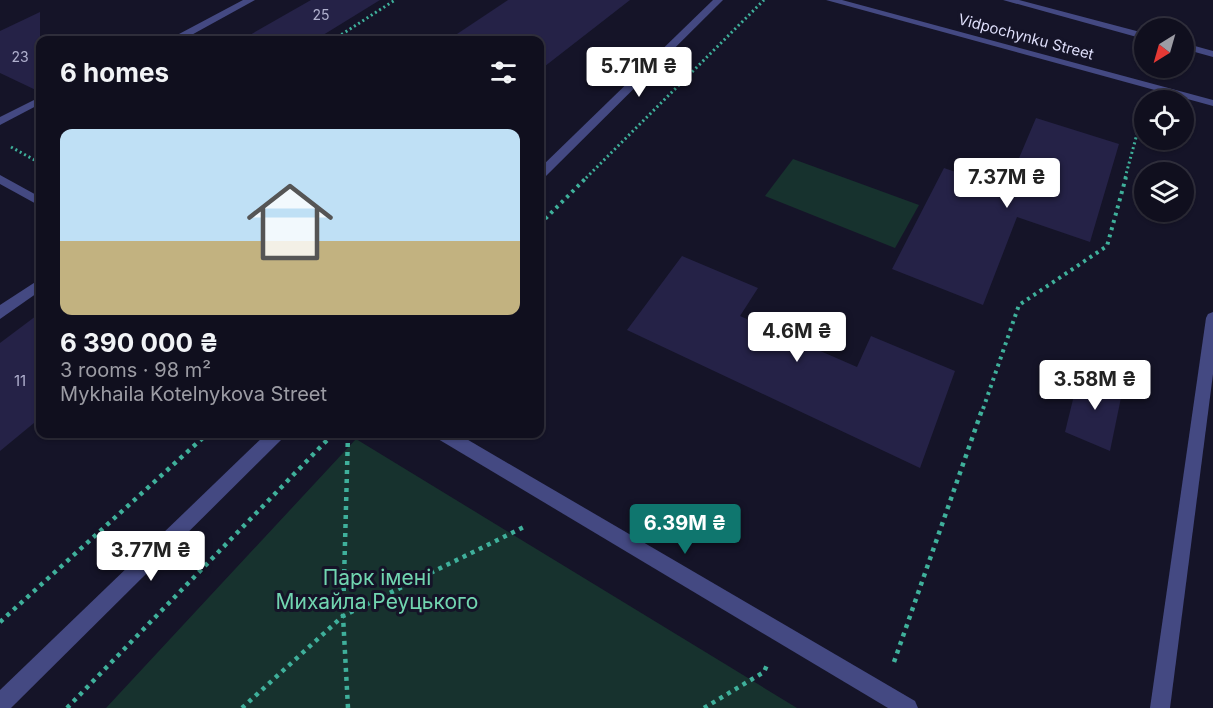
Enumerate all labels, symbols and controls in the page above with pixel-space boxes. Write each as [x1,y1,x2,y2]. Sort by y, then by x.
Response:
house number: 25 [312,6,330,23]
street label: Vidpochynku Street [956,9,1096,64]
north arrow [1134,18,1194,78]
map controls [1134,18,1194,222]
pin: 5.71M ₴ [584,47,694,98]
house number: 23 [11,48,29,65]
text: 5.71M ₴ [601,54,677,78]
icon: filters [487,56,520,89]
text: 6 homes [60,57,169,88]
button: locate [1134,90,1194,150]
pin: 7.37M ₴ [952,158,1062,209]
button: layers [1134,162,1194,222]
text: 7.37M ₴ [968,165,1046,189]
icon: home [236,168,344,276]
pin: 4.6M ₴ [748,312,846,363]
text: 4.6M ₴ [762,319,832,343]
text: 6 390 000 ₴ [60,327,218,358]
text: 3 rooms · 98 m² [60,358,211,382]
pin: 3.58M ₴ [1040,360,1150,411]
text: 3.58M ₴ [1054,367,1137,391]
house number: 11 [14,371,26,390]
text: Mykhaila Kotelnykova Street [60,382,327,406]
pin: 6.39M ₴ [630,504,740,555]
text: 6.39M ₴ [644,511,726,535]
pin: 3.77M ₴ [96,531,206,582]
text: 3.77M ₴ [111,538,191,562]
park label: Парк імені Михайла Реуцького [276,565,478,614]

